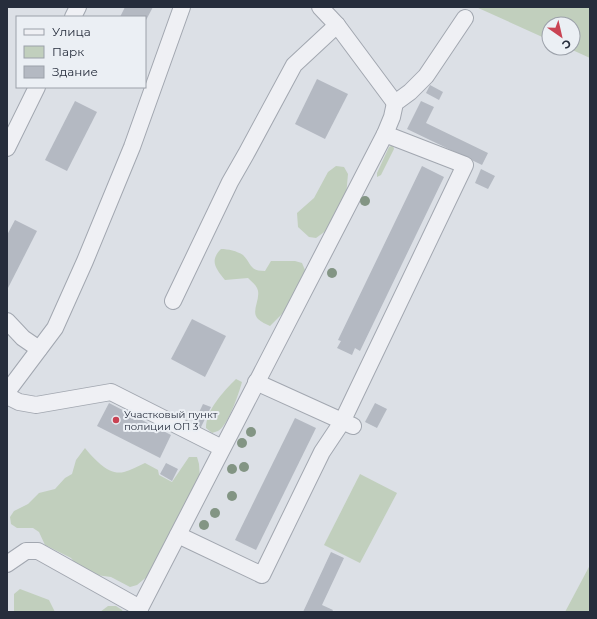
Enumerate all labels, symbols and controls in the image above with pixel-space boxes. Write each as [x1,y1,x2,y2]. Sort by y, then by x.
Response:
legend [16,16,146,88]
north arrow [541,16,581,56]
text: Улица [52,24,91,39]
text: С [559,36,574,52]
text: Парк [52,44,84,59]
text: Здание [52,64,98,79]
place label: Участковый пункт полиции ОП 3 [124,408,218,433]
marker: Участковый пункт полиции ОП 3 [111,415,121,425]

